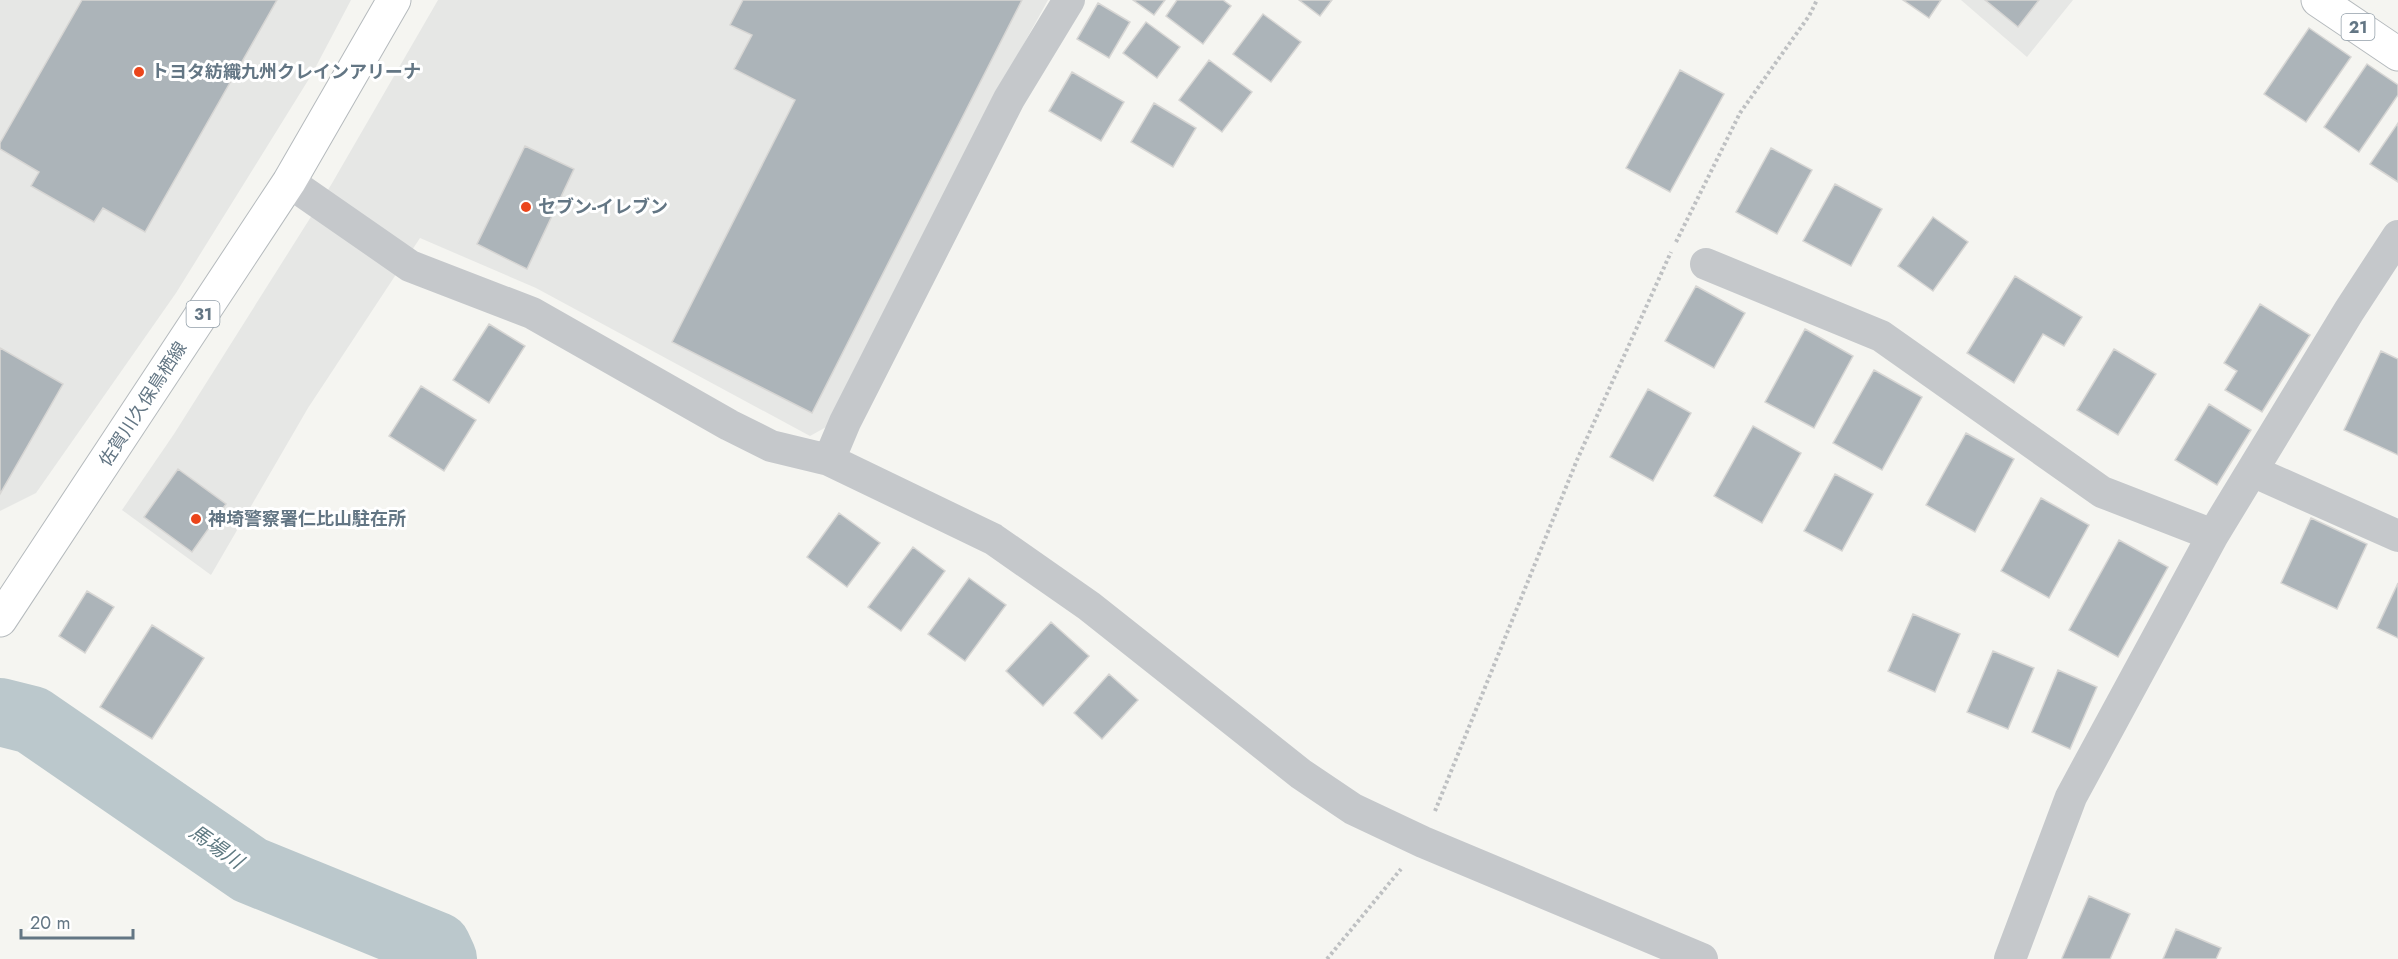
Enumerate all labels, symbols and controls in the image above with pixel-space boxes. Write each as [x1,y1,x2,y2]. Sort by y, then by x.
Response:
road number: 21 [2342,14,2374,40]
place label: トヨタ紡織九州クレインアリーナ [151,59,421,85]
marker: トヨタ紡織九州クレインアリーナ [132,65,146,79]
place label: セブン-イレブン [538,194,668,220]
marker: セブン-イレブン [519,200,533,214]
road number: 31 [186,301,220,327]
street label: 佐賀川久保鳥栖線 [93,337,193,471]
place label: 神埼警察署仁比山駐在所 [208,506,406,532]
marker: 神埼警察署仁比山駐在所 [189,512,203,526]
water label: 馬場川 [183,818,251,877]
scale bar [21,902,134,940]
text: 20 m [30,910,70,936]

